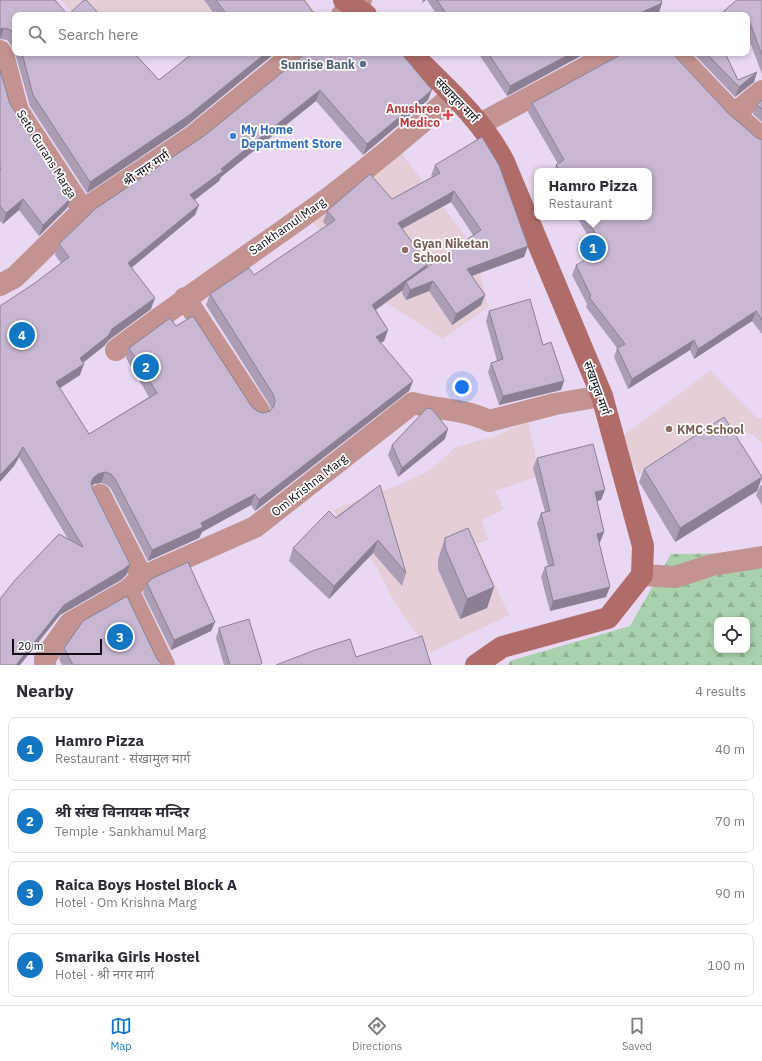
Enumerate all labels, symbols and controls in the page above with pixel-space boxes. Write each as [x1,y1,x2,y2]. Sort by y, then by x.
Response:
search box [12,12,750,56]
icon: search [26,23,48,45]
text: Search here [58,25,138,44]
place label: Sunrise Bank [280,57,355,72]
marker: Sunrise Bank [358,59,368,69]
street label: संखामुल मार्ग [431,75,483,127]
place label: Anushree Medico [386,101,440,130]
street label: Seto Gurans Marga [14,107,81,202]
marker: Anushree Medico [443,110,453,120]
place label: My Home Department Store [241,122,342,151]
marker: My Home Department Store [228,131,238,141]
street label: श्री नगर मार्ग [120,147,173,189]
popup [534,168,652,220]
text: Hamro Pizza [549,176,638,195]
street label: Sankhamul Marg [246,194,329,258]
text: Restaurant [549,195,613,212]
pin: 1 [580,233,606,263]
place label: Gyan Niketan School [413,236,489,265]
marker: Gyan Niketan School [400,245,410,255]
pin: 4 [9,320,35,350]
pin: 2 [133,352,159,382]
street label: संखामुल मार्ग [579,359,614,418]
your location [452,377,472,397]
place label: KMC School [677,422,744,437]
marker: KMC School [664,424,674,434]
street label: Om Krishna Marg [268,450,350,519]
map controls [714,617,750,653]
button: locate [714,617,750,653]
pin: 3 [107,622,133,652]
scale bar [12,637,102,656]
text: 20 m [18,639,43,653]
text: Nearby [16,680,74,702]
text: 4 results [695,683,746,700]
text: Hamro Pizza [55,731,144,750]
text: 1 [26,741,34,758]
text: 40 m [715,741,745,758]
text: Restaurant · संखामुल मार्ग [55,750,190,767]
text: श्री संख विनायक मन्दिर [55,802,189,821]
text: 2 [26,813,34,830]
text: 70 m [715,813,745,830]
text: Temple · Sankhamul Marg [55,823,206,840]
text: Raica Boys Hostel Block A [55,875,237,894]
text: 3 [26,885,34,902]
text: 90 m [715,885,745,902]
text: Hotel · Om Krishna Marg [55,894,197,911]
text: Smarika Girls Hostel [55,947,200,966]
text: 4 [26,957,34,974]
text: 100 m [707,957,745,974]
text: Hotel · श्री नगर मार्ग [55,966,154,983]
tab: Map [110,1015,132,1053]
tab: Directions [352,1015,402,1053]
tab: Saved [622,1015,652,1053]

